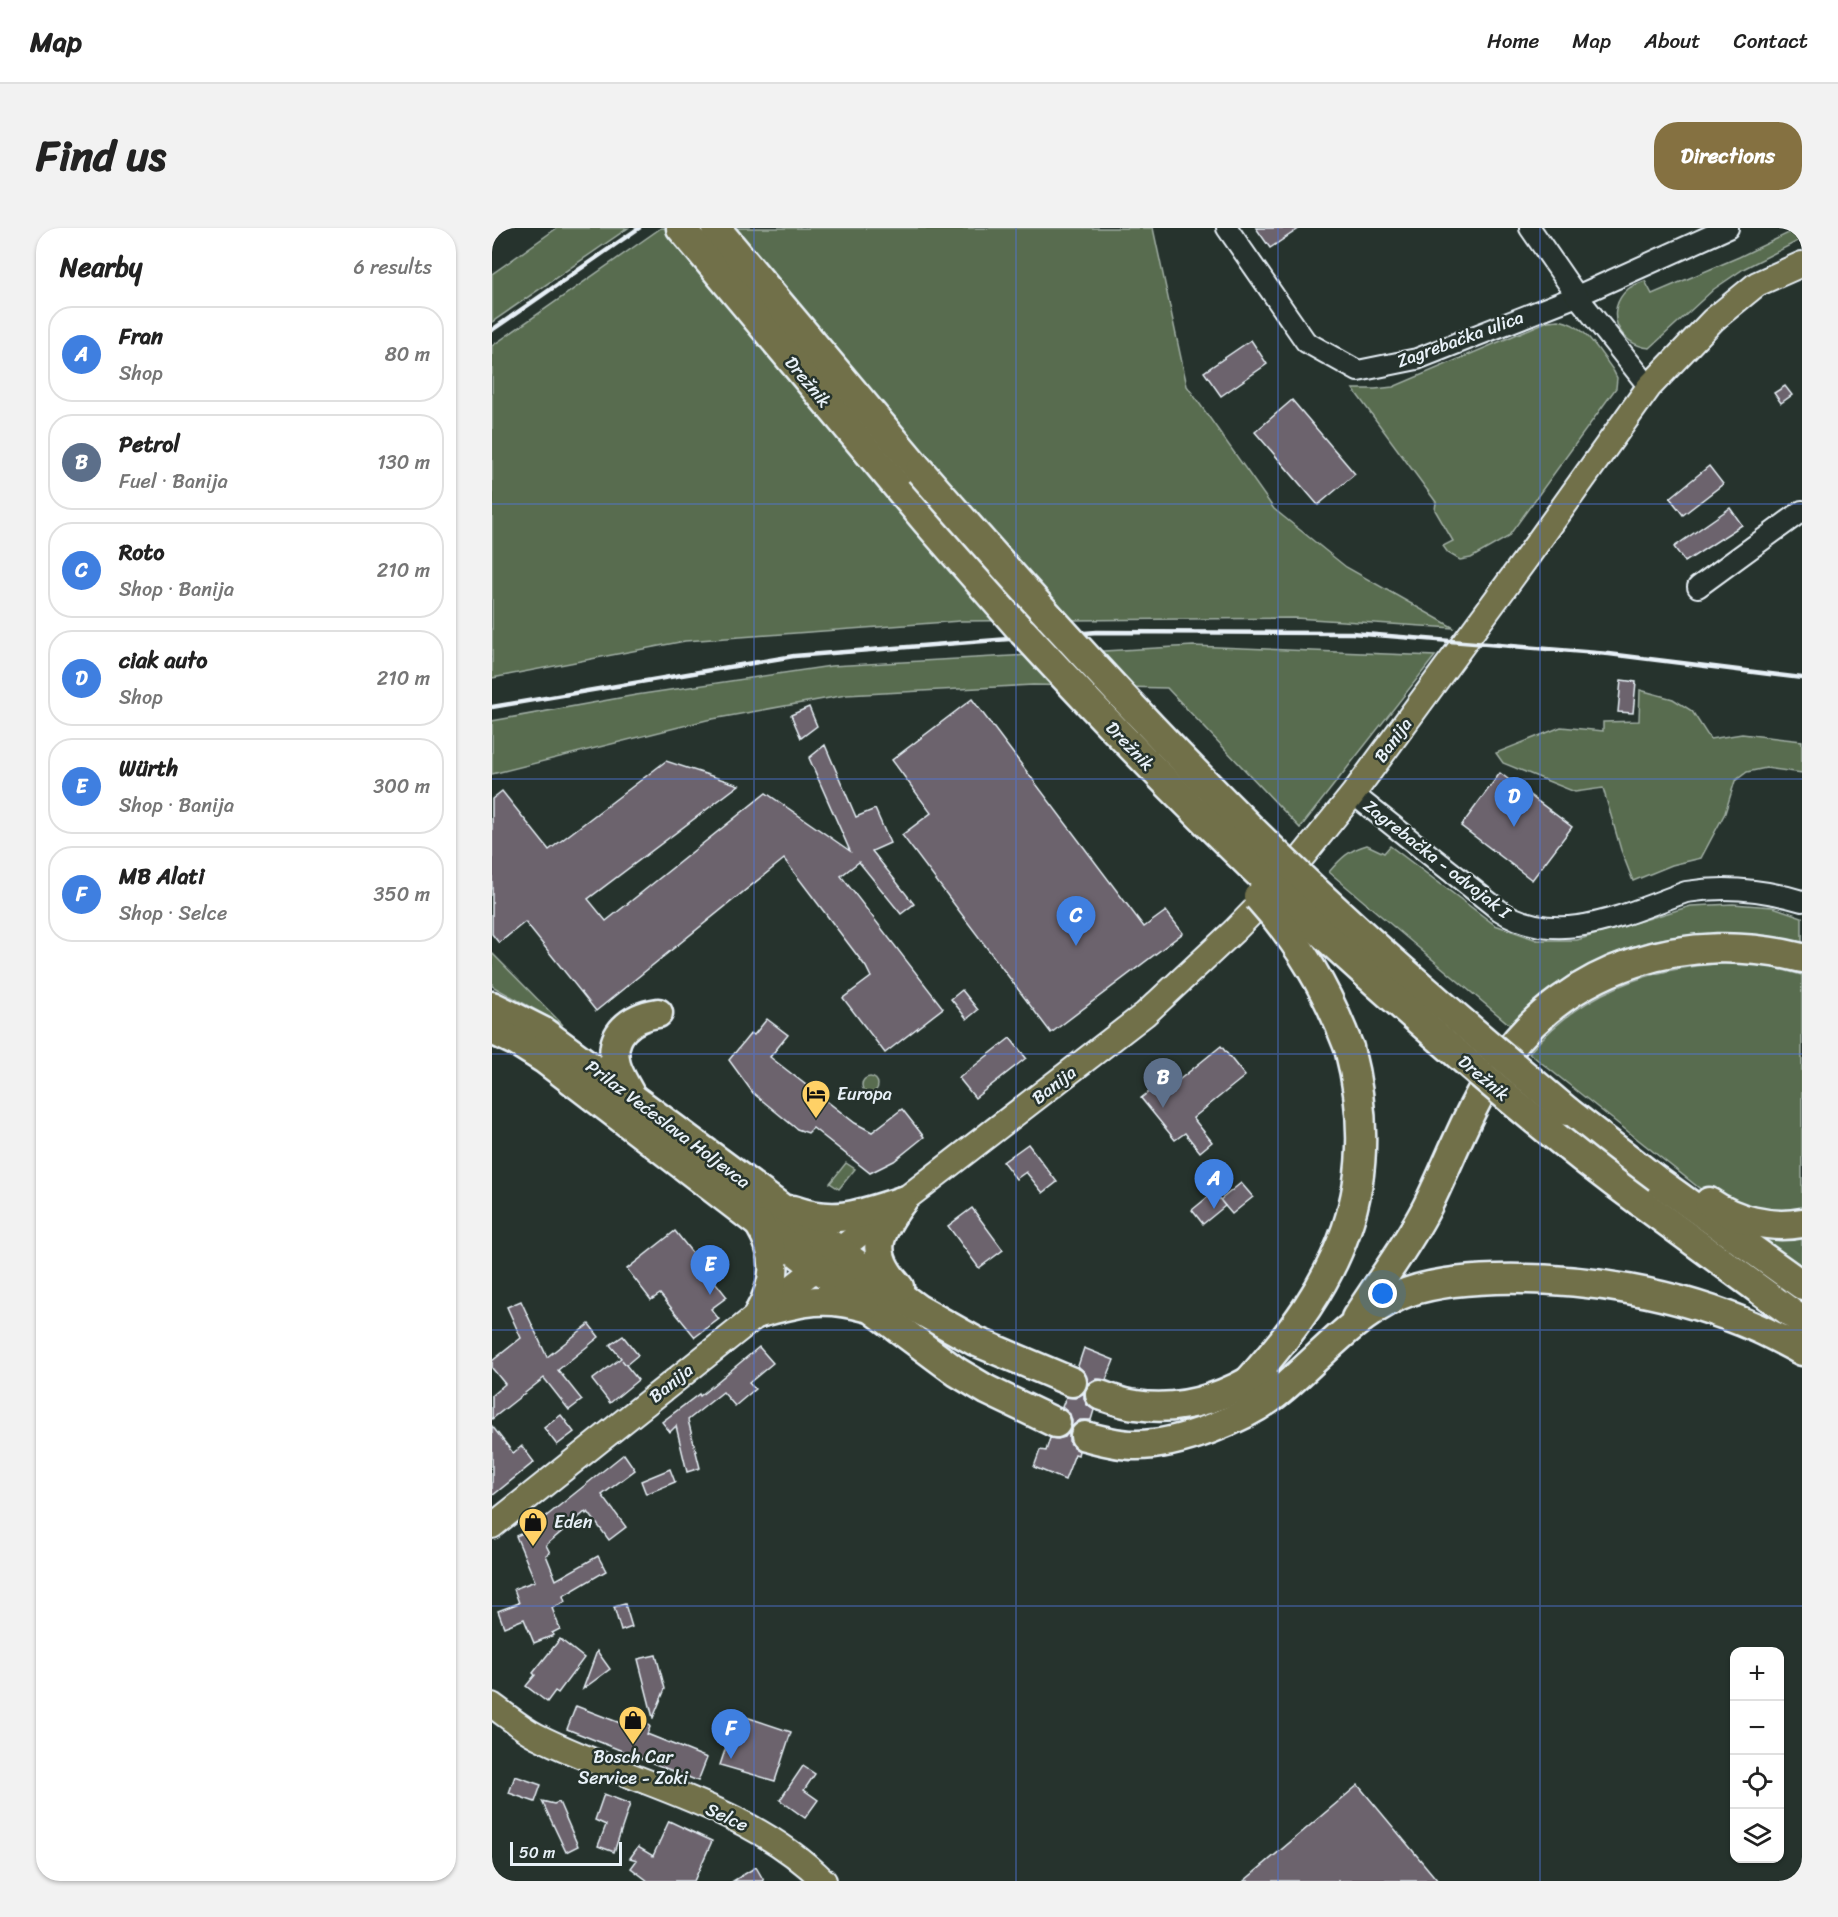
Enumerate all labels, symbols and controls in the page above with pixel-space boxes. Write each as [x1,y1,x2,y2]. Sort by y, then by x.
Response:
text: Map [30,17,82,66]
text: Home [1487,22,1539,60]
text: Map [1572,22,1611,60]
text: About [1644,22,1701,60]
text: Contact [1734,22,1808,60]
text: Find us [36,119,166,193]
button: Directions [1654,122,1802,190]
text: Nearby [60,244,142,290]
text: 6 results [353,250,432,285]
street label: Zagrebačka ulica [1392,301,1528,377]
text: Fran [119,317,163,356]
text: A [75,337,88,372]
text: 80 m [385,337,430,372]
street label: Drežnik [776,349,840,415]
text: Shop [119,356,163,391]
text: Petrol [119,425,180,464]
text: B [75,445,88,480]
text: 130 m [377,445,430,480]
text: Fuel · Banija [119,464,228,499]
text: Roto [119,533,164,572]
text: C [75,553,88,588]
text: 210 m [377,553,430,588]
text: Shop · Banija [119,572,234,607]
text: ciak auto [119,641,207,680]
text: D [76,661,87,696]
text: 210 m [377,661,430,696]
text: Shop [119,680,163,715]
street label: Banija [1365,710,1421,770]
street label: Drežnik [1098,713,1162,779]
text: Würth [119,749,178,788]
text: E [76,769,87,804]
text: 300 m [373,769,430,804]
pin: D [1494,778,1534,827]
text: Shop · Banija [119,788,234,823]
street label: Zagrebačka - odvojak I [1356,791,1519,928]
text: MB Alati [119,857,204,896]
text: F [76,877,87,912]
text: 350 m [374,877,430,912]
text: Shop · Selce [119,896,227,931]
pin: C [1056,896,1096,946]
street label: Drežnik [1451,1046,1517,1110]
street label: Prilaz Većeslava Holjevca [579,1051,757,1197]
street label: Banija [1024,1057,1084,1113]
pin: B [1144,1058,1182,1108]
hotel icon: Europa [800,1078,832,1120]
place label: Europa [837,1078,892,1110]
pin: A [1194,1160,1234,1209]
pin: E [690,1246,730,1295]
your location [1368,1279,1397,1308]
street label: Banija [642,1355,700,1411]
shop icon: Eden [517,1506,549,1548]
place label: Eden [554,1506,593,1538]
map controls [1730,1647,1784,1863]
button: + [1730,1647,1784,1701]
button: − [1730,1701,1784,1755]
shop icon: Bosch Car Service - Zoki [617,1704,649,1746]
pin: F [712,1710,750,1759]
place label: Bosch Car Service - Zoki [578,1741,689,1794]
button: locate [1730,1755,1784,1809]
street label: Selce [700,1793,754,1841]
button: layers [1730,1809,1784,1863]
text: 50 m [519,1838,555,1867]
scale bar [510,1839,622,1866]

